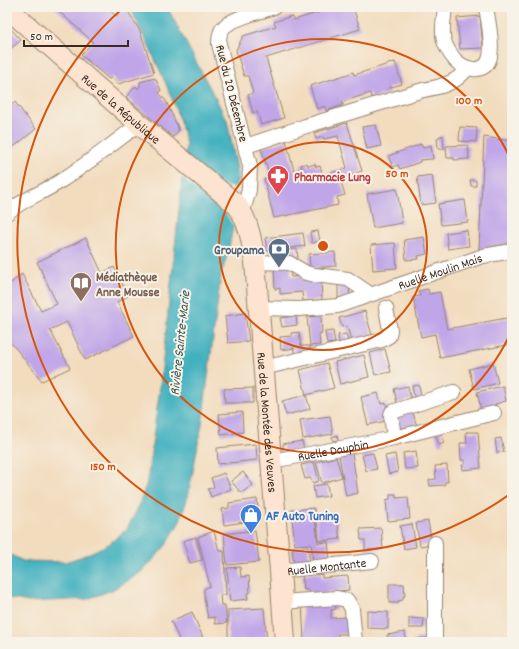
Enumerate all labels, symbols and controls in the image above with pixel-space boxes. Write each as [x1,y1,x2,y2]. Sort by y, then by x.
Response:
scale bar [24,22,128,48]
text: 50 m [30,29,53,46]
street label: Rue du 20 Décembre [209,43,252,144]
street label: Rue de la République [76,70,164,150]
text: 100 m [456,93,482,110]
pharmacy icon: Pharmacie Lung [265,163,291,196]
text: 50 m [385,166,409,183]
place label: Pharmacie Lung [294,169,371,188]
bank icon: Groupama [266,236,292,269]
centre of rings [316,239,330,253]
place label: Groupama [214,242,265,261]
street label: Ruelle Moulin Mais [396,250,485,296]
place label: Médiathèque Anne Mousse [96,269,160,303]
library icon: Médiathèque Anne Mousse [68,270,94,303]
water label: Rivière Sainte-Marie [166,289,197,396]
street label: Rue de la Montée des Veuves [250,352,281,493]
street label: Ruelle Dauphin [297,436,370,468]
text: 150 m [90,459,116,476]
shop icon: AF Auto Tuning [238,502,264,535]
place label: AF Auto Tuning [266,508,339,527]
street label: Ruelle Montante [286,555,368,582]

